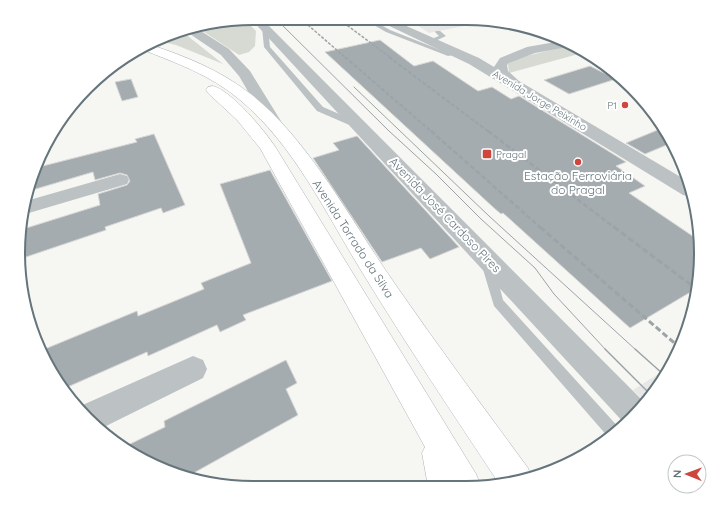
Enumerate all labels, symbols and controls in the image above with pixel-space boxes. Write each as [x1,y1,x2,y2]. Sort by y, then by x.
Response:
street label: Avenida Jorge Peixinho [490,67,589,134]
place label: P1 [607,99,617,112]
marker: P1 [620,100,630,110]
marker: Pragal [481,148,493,160]
place label: Pragal [496,148,526,161]
street label: Avenida José Cardoso Pires [386,154,505,276]
marker: Estação Ferroviária do Pragal [573,157,583,167]
place label: Estação Ferroviária do Pragal [524,168,632,197]
street label: Avenida Torrado da Silva [309,177,397,301]
north arrow [667,454,707,494]
text: N [670,470,684,478]

